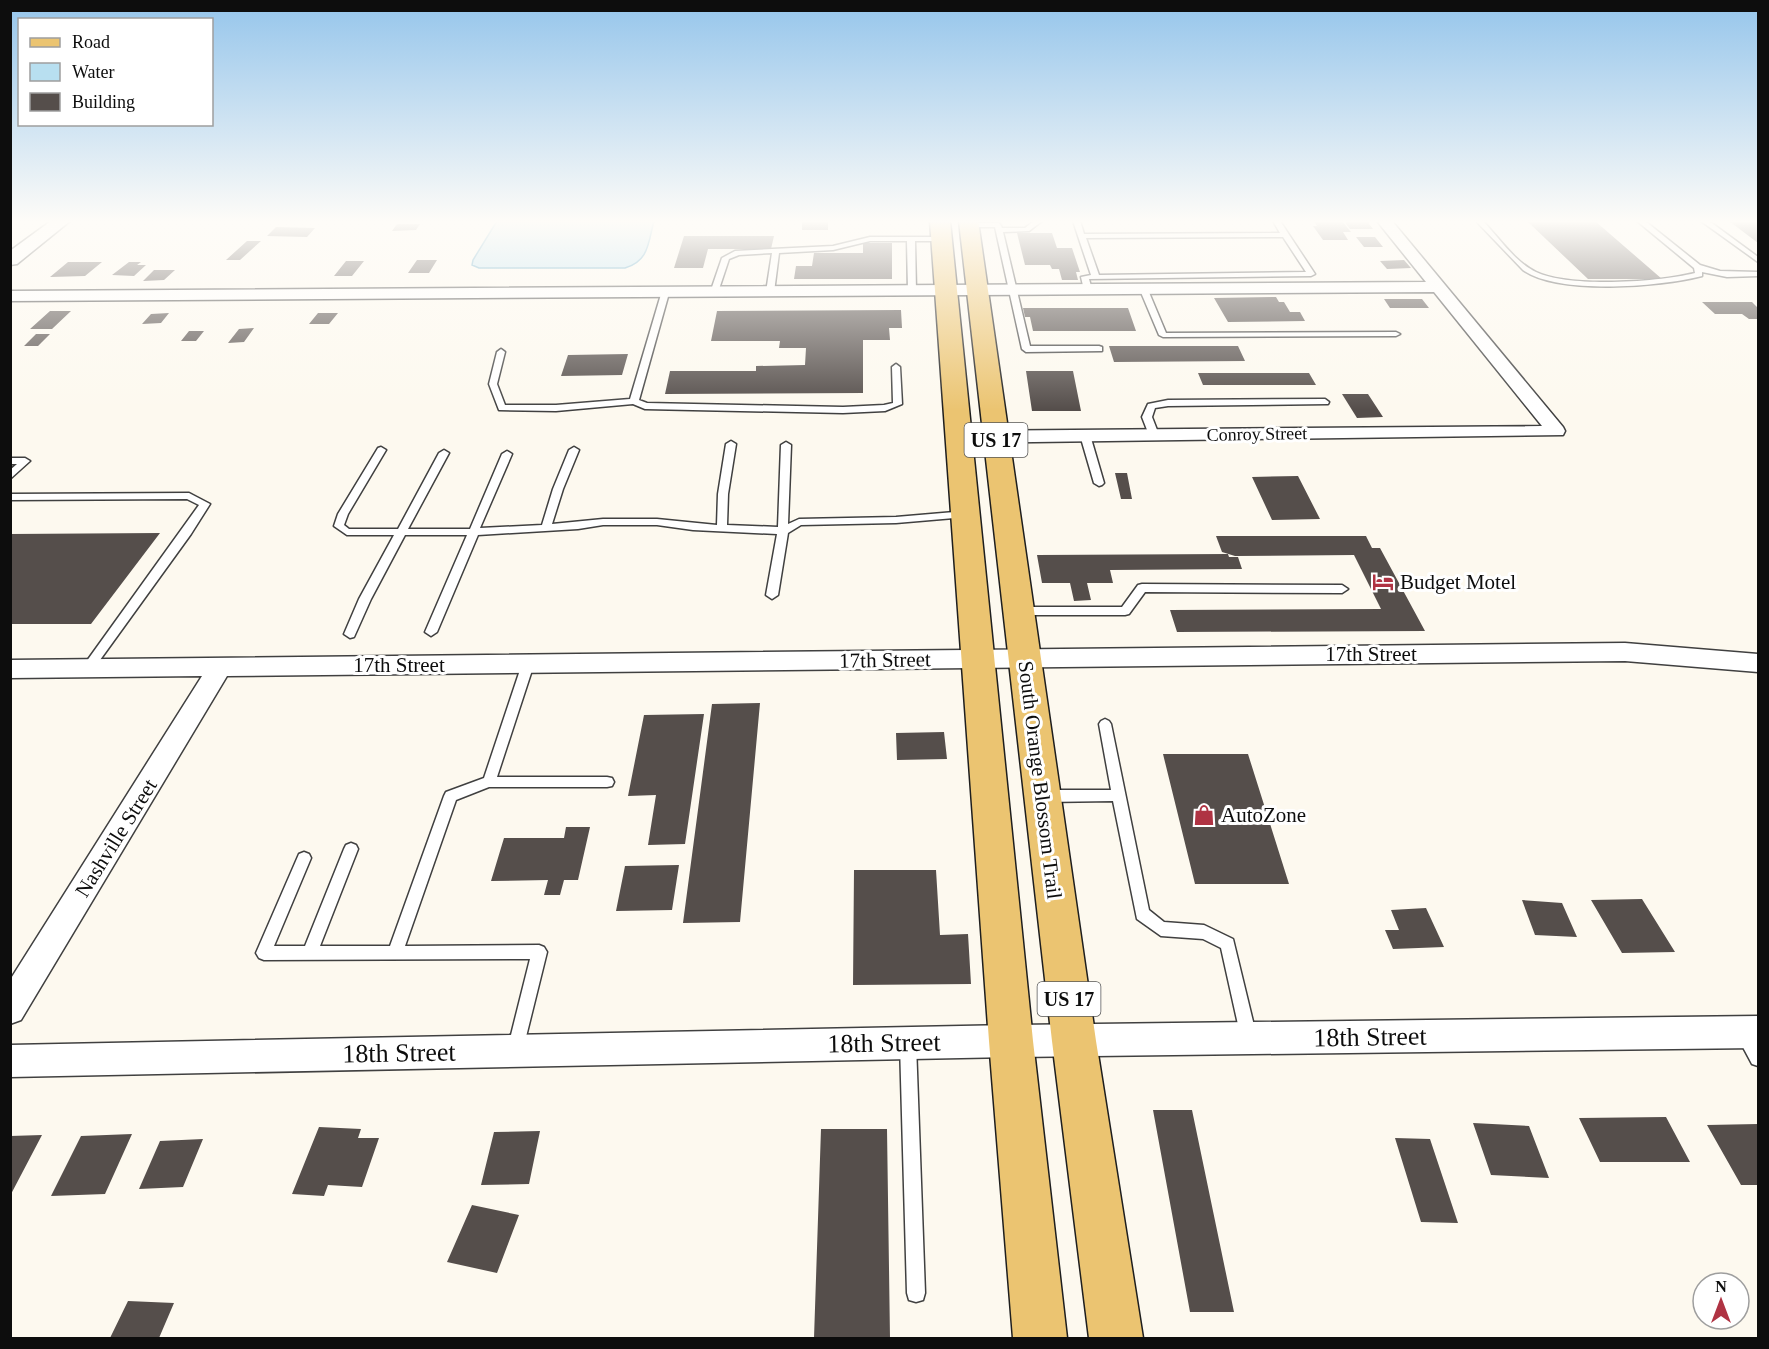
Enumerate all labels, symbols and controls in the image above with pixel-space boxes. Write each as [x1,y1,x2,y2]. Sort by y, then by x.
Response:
legend [18,18,213,126]
text: Road [72,32,110,52]
text: Water [72,62,115,82]
text: Building [72,92,135,112]
road number: US 17 [964,423,1028,457]
street label: Conroy Street [1207,423,1307,445]
hotel icon: Budget Motel [1371,570,1395,594]
place label: Budget Motel [1400,570,1516,594]
street label: 17th Street [1325,642,1417,666]
street label: 17th Street [839,647,931,673]
street label: 17th Street [353,653,445,677]
street label: South Orange Blossom Trail [1013,660,1067,901]
street label: Nashville Street [70,774,162,901]
shop icon: AutoZone [1192,803,1216,827]
place label: AutoZone [1221,803,1306,827]
road number: US 17 [1038,982,1100,1016]
street label: 18th Street [1313,1021,1428,1052]
street label: 18th Street [827,1027,942,1058]
street label: 18th Street [342,1037,457,1068]
north arrow [1691,1271,1751,1331]
text: N [1715,1278,1727,1295]

